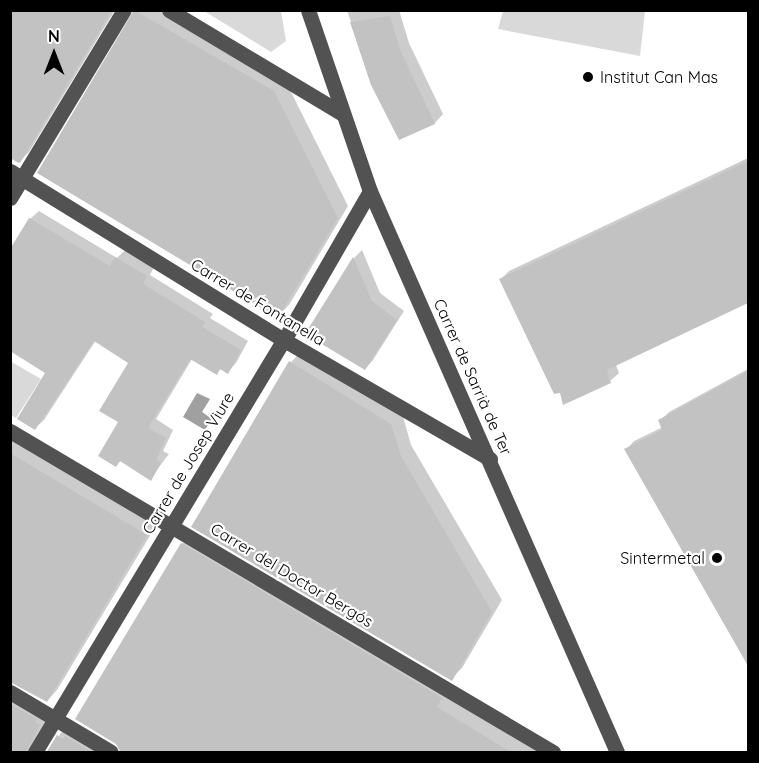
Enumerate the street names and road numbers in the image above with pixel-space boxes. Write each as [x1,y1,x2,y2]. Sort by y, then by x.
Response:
street label: Carrer de Fontanella [187,254,329,350]
street label: Carrer de Sarrià de Ter [430,296,516,458]
street label: Carrer de Josep Viure [138,389,238,537]
street label: Carrer del Doctor Bergós [207,519,377,631]

